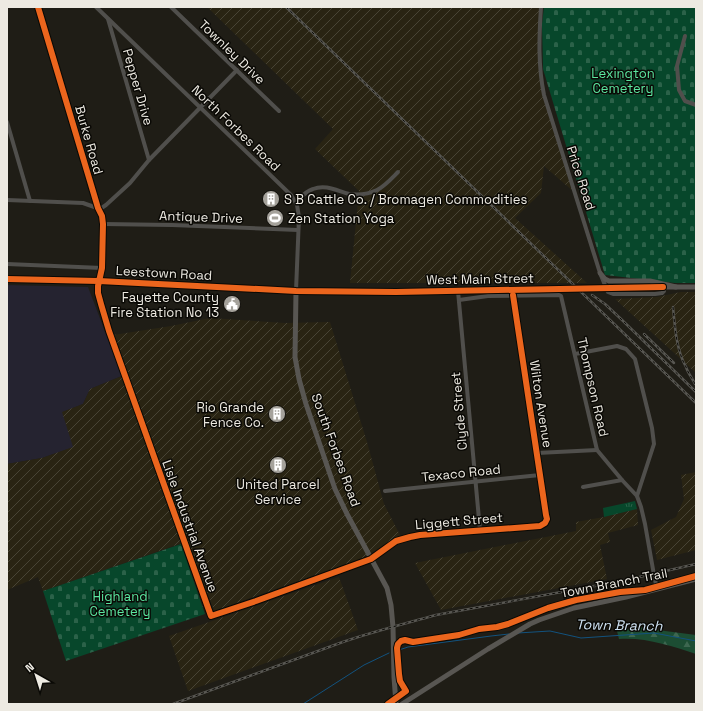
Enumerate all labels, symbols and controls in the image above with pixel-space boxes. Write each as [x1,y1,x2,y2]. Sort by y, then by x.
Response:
street label: Townley Drive [195,16,269,88]
street label: Pepper Drive [119,47,157,127]
park label: Lexington Cemetery [591,65,655,97]
street label: North Forbes Road [188,81,284,175]
street label: Burke Road [71,104,107,176]
street label: Price Road [563,144,599,212]
building icon: S B Cattle Co. / Bromagen Commodities [261,189,281,209]
place label: S B Cattle Co. / Bromagen Commodities [284,191,527,208]
street label: Antique Drive [159,207,243,227]
sports icon: Zen Station Yoga [265,208,285,228]
place label: Zen Station Yoga [288,210,395,227]
street label: Leestown Road [115,262,213,284]
street label: West Main Street [426,270,534,288]
place label: Fayette County Fire Station No 13 [110,289,219,321]
public building icon: Fayette County Fire Station No 13 [222,294,242,314]
street label: Thompson Road [573,336,613,438]
street label: Wilton Avenue [526,359,556,449]
street label: Clyde Street [447,371,471,451]
street label: South Forbes Road [308,391,364,509]
place label: Rio Grande Fence Co. [196,399,264,431]
building icon: Rio Grande Fence Co. [267,404,287,424]
building icon: United Parcel Service [268,455,288,475]
street label: Lisle Industrial Avenue [158,458,222,594]
street label: Texaco Road [421,460,501,486]
place label: United Parcel Service [236,476,320,508]
street label: Liggett Street [414,509,504,533]
street label: Town Branch Trail [559,564,669,602]
park label: Highland Cemetery [90,588,150,620]
water label: Town Branch [576,615,663,635]
north arrow [16,655,56,695]
text: N [22,659,37,675]

